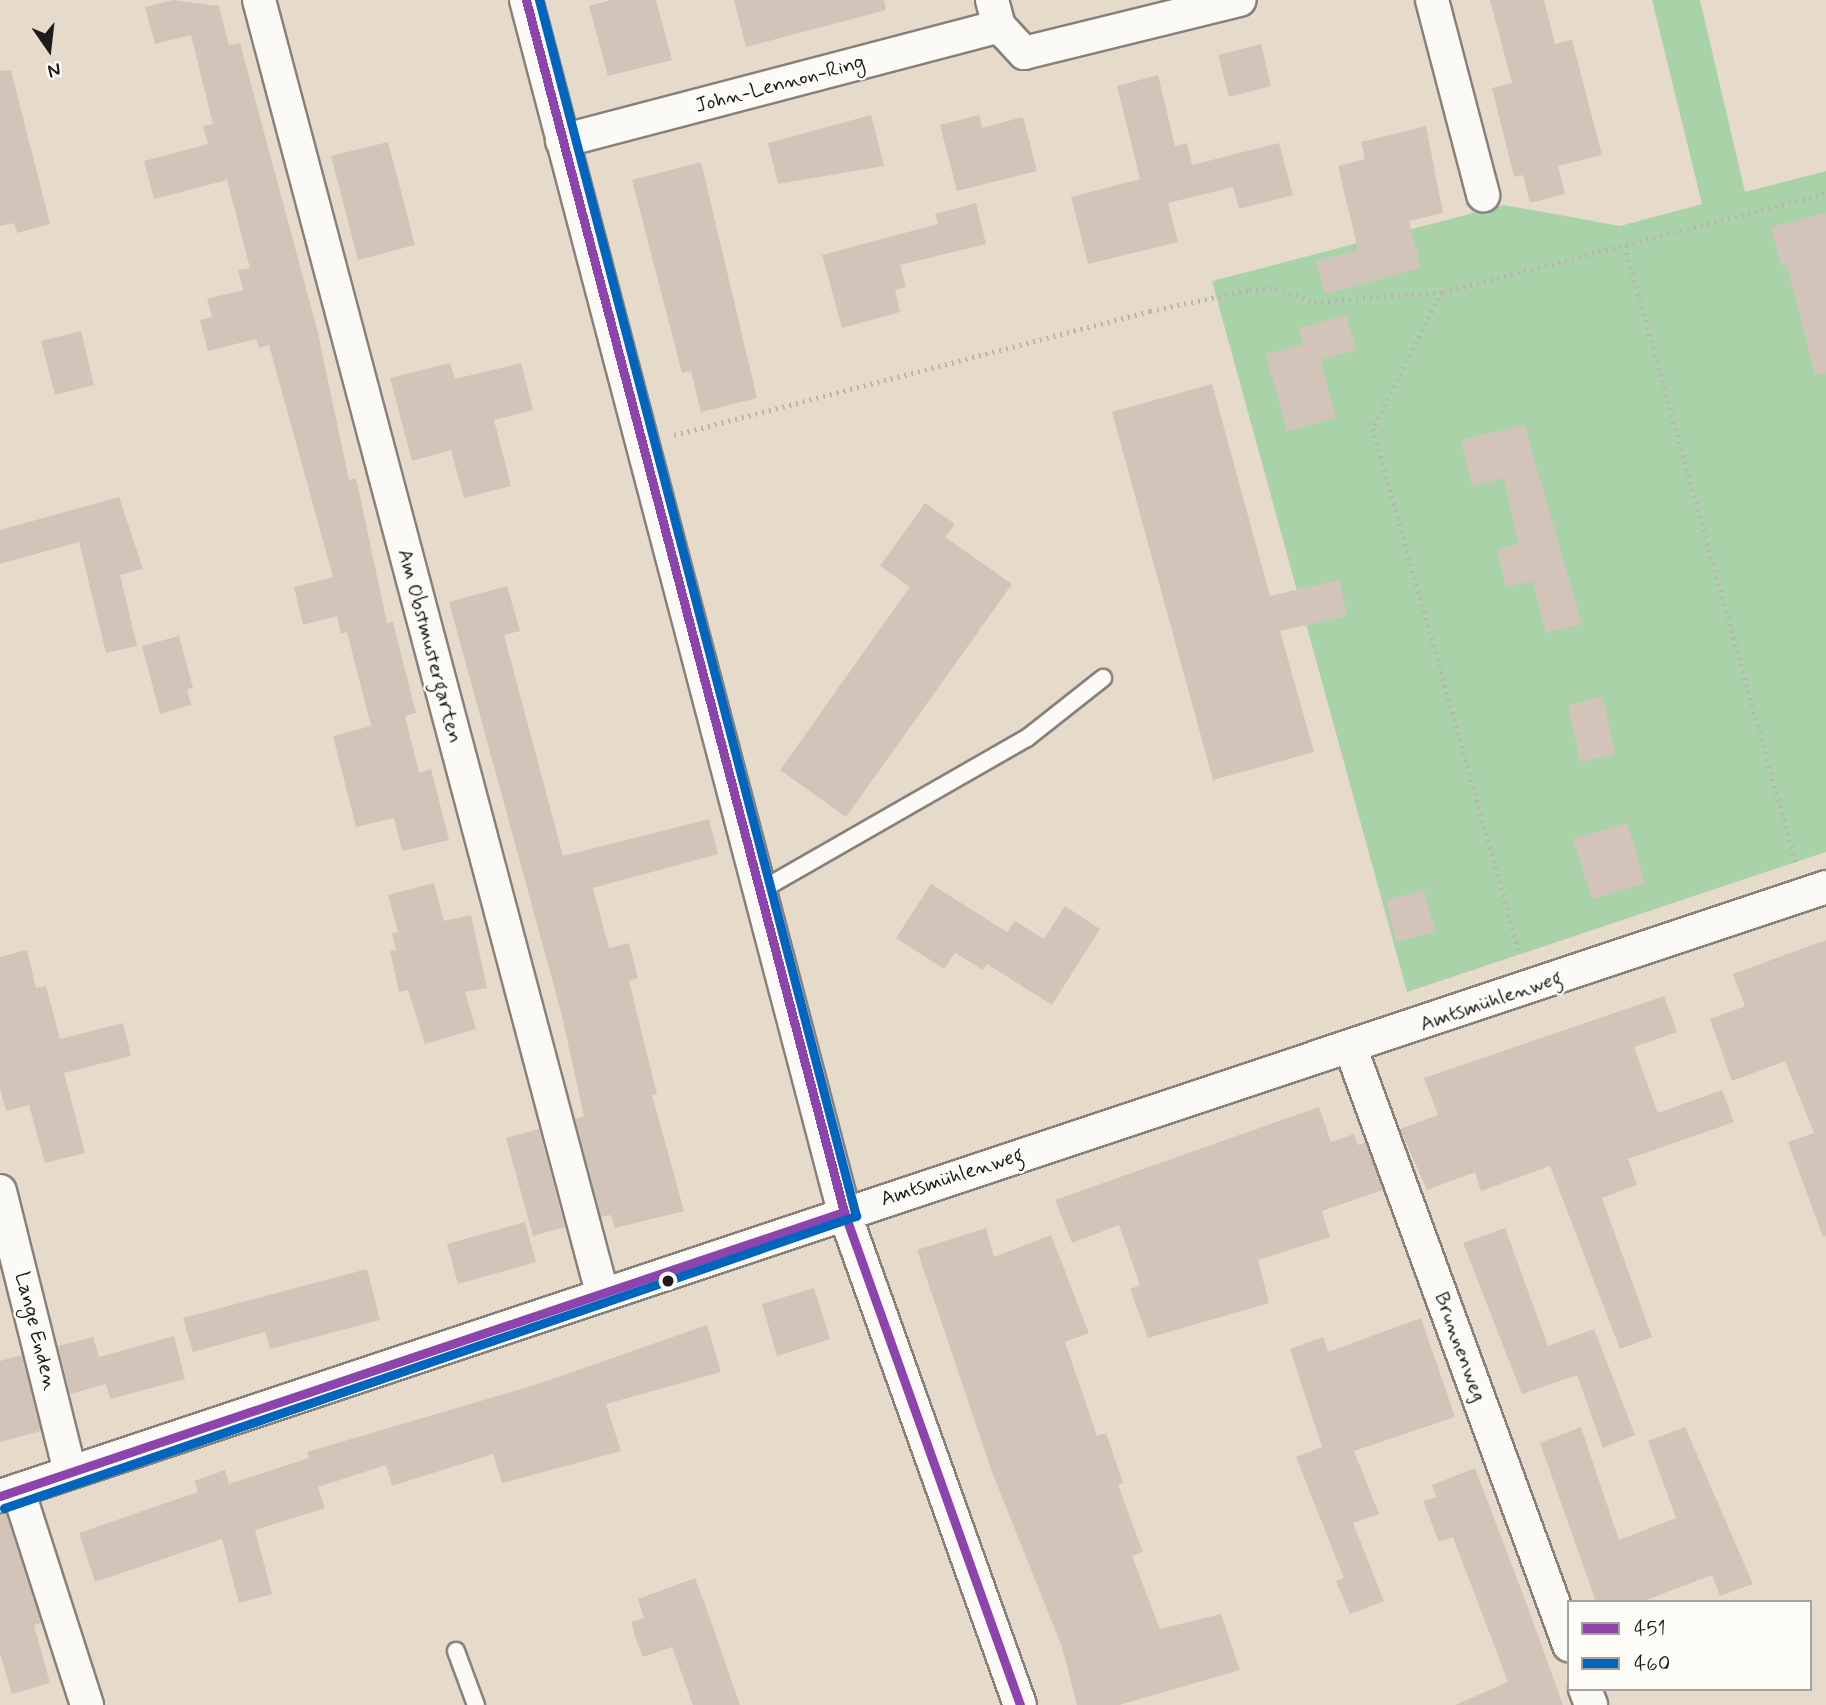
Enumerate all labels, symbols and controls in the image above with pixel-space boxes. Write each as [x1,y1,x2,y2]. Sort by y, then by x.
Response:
north arrow [14,14,84,84]
street label: John-Lennon-Ring [693,49,867,119]
text: N [45,56,63,84]
street label: Am Obstmustergarten [392,547,468,745]
street label: Amtsmühlenweg [1417,965,1565,1037]
street label: Amtsmühlenweg [877,1142,1027,1212]
street label: Lange Enden [9,1270,63,1392]
unlabelled marker [661,1274,675,1288]
street label: Brunnenweg [1428,1289,1492,1405]
legend [1567,1600,1812,1691]
text: 451 [1634,1615,1666,1643]
text: 460 [1634,1650,1670,1678]

